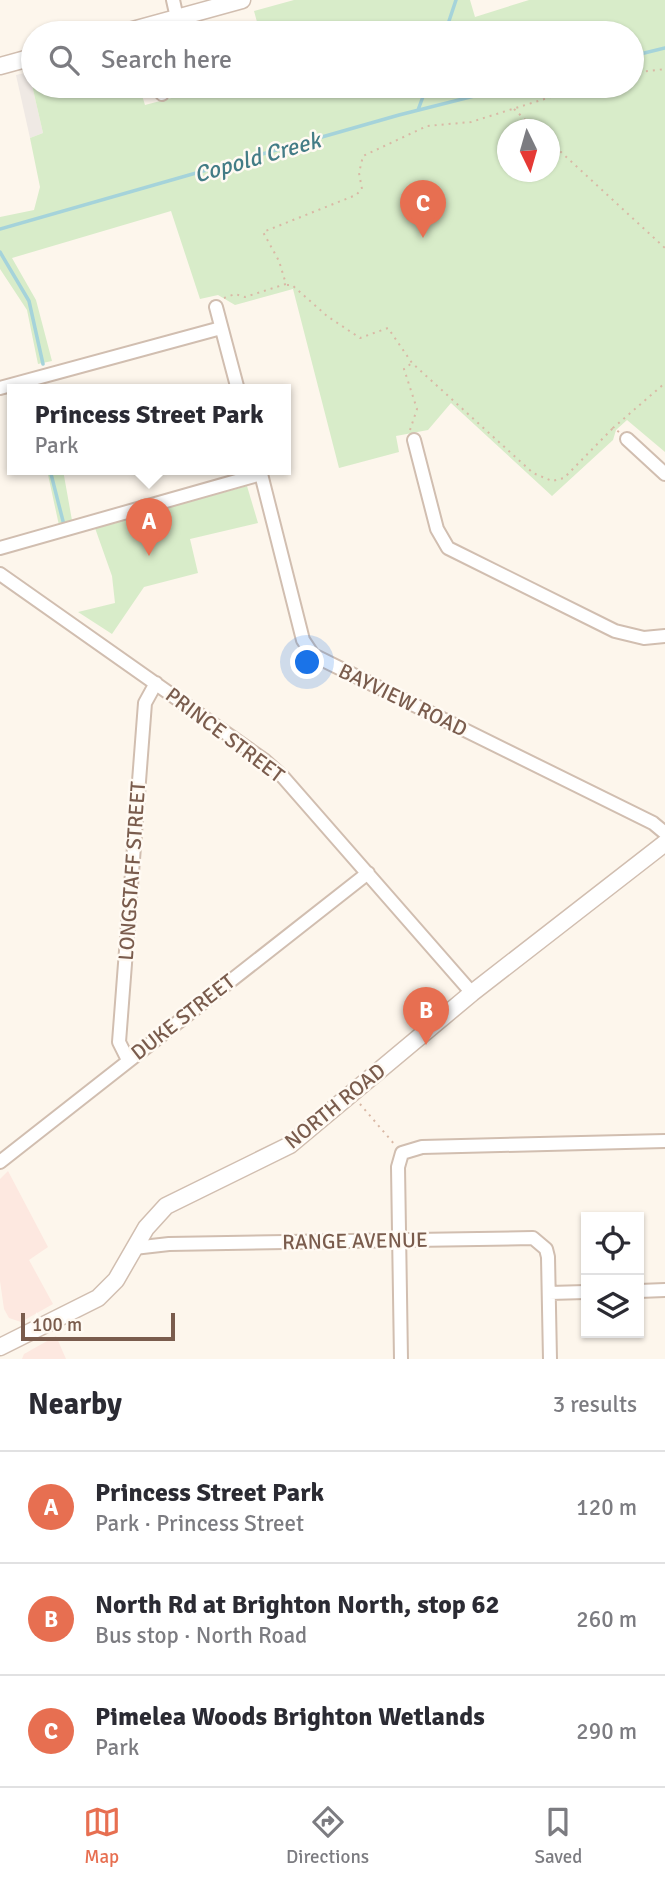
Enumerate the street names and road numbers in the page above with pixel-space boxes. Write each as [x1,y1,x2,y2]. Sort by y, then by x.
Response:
street label: BAYVIEW ROAD [334,658,472,742]
street label: PRINCE STREET [160,682,290,789]
street label: LONGSTAFF STREET [113,780,151,962]
street label: DUKE STREET [126,968,241,1066]
street label: NORTH ROAD [279,1058,391,1154]
street label: RANGE AVENUE [282,1227,428,1255]

